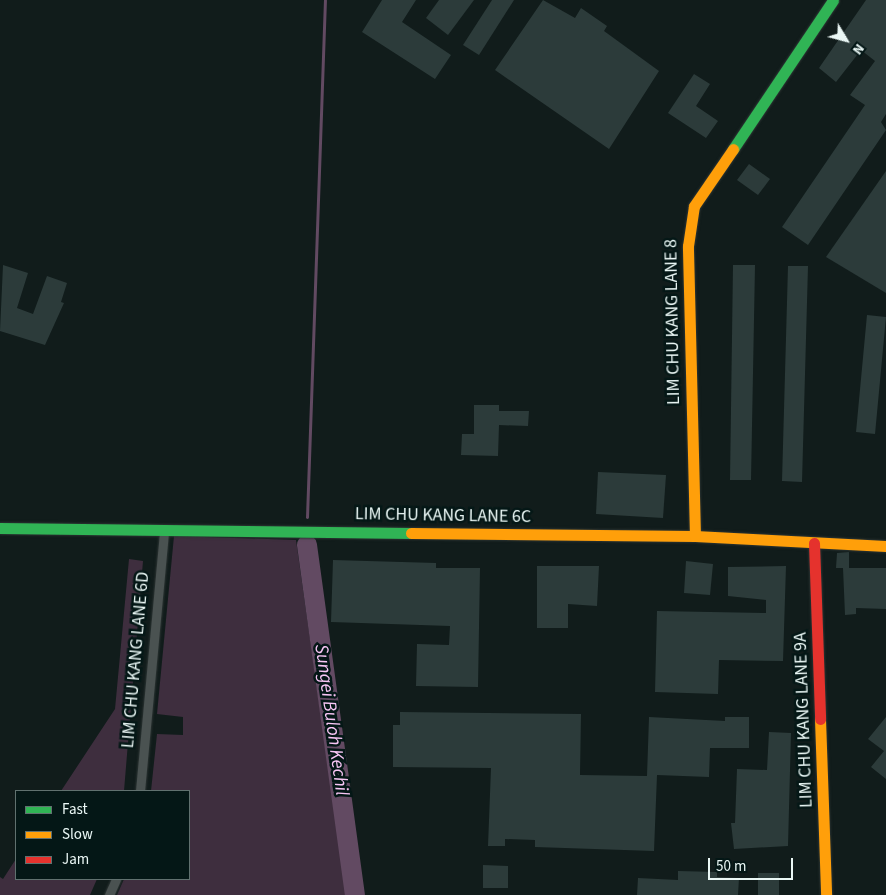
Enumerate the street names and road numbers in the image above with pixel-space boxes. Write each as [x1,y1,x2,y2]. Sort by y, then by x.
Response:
street label: LIM CHU KANG LANE 8 [661,239,685,405]
street label: LIM CHU KANG LANE 6C [355,504,531,528]
street label: LIM CHU KANG LANE 6D [118,571,154,749]
street label: LIM CHU KANG LANE 9A [790,632,818,808]

